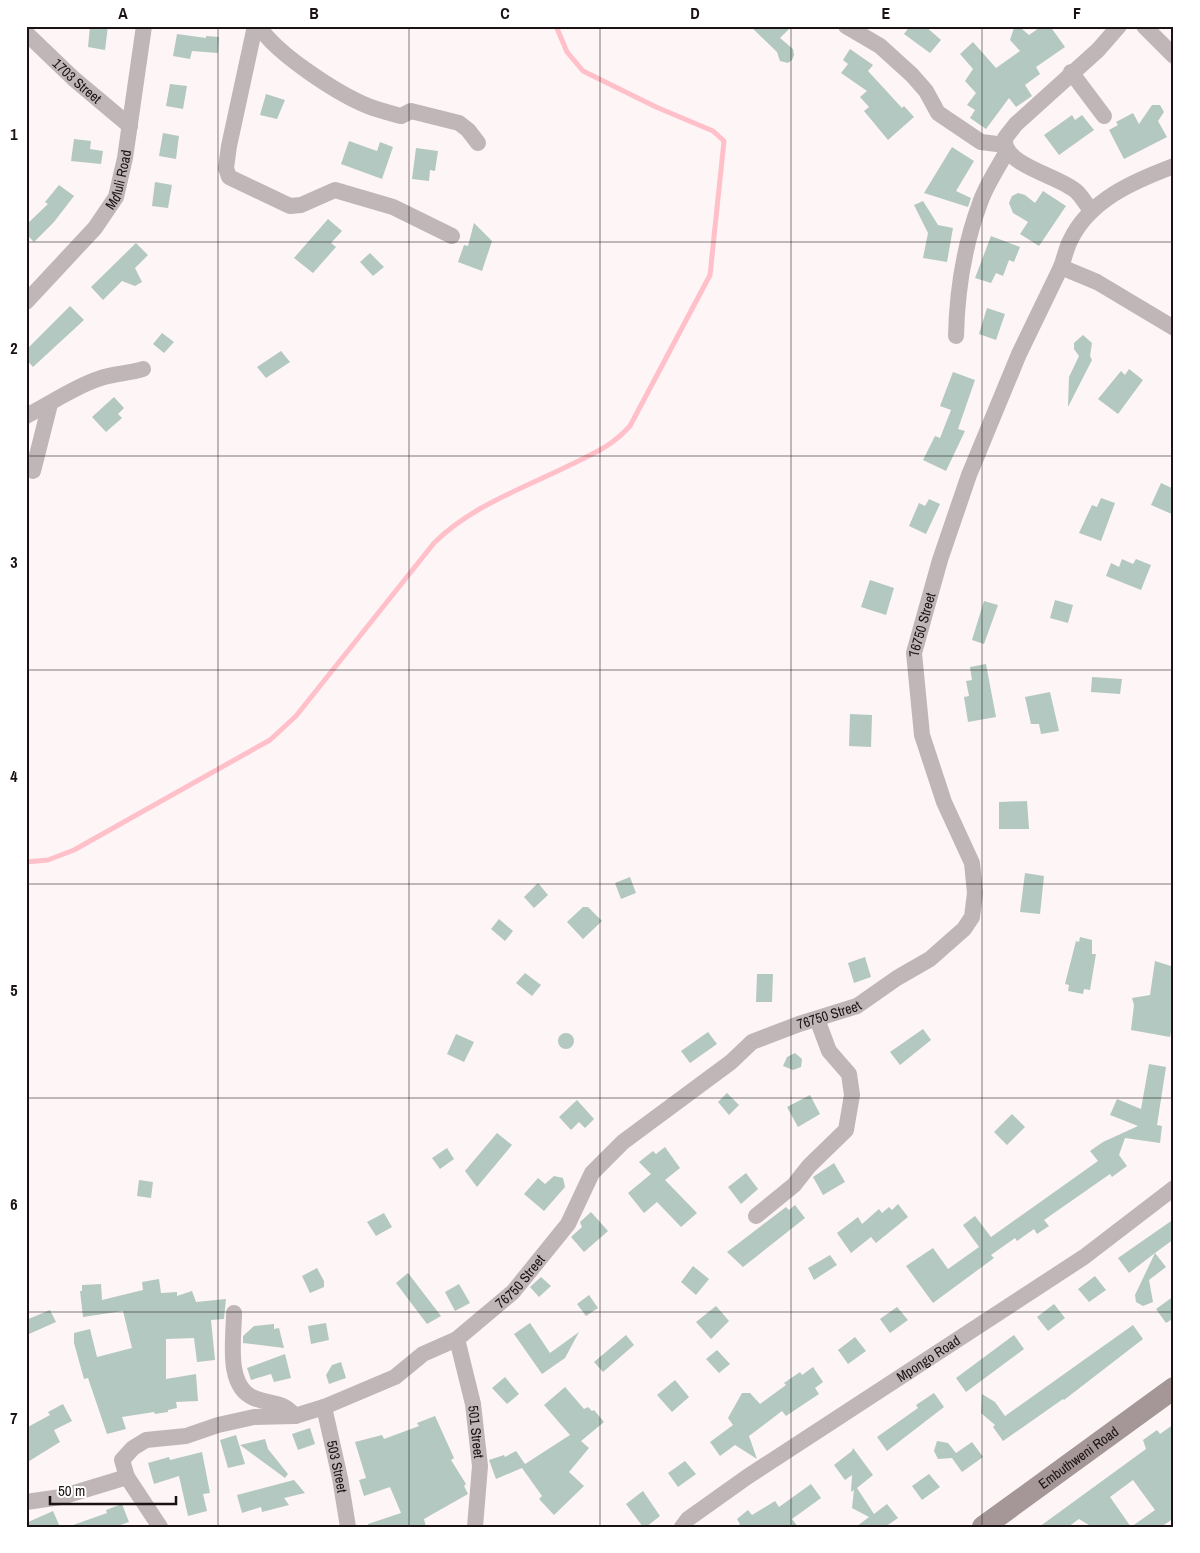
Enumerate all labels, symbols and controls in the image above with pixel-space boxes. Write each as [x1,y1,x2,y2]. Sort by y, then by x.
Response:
text: A [118,2,128,24]
text: B [309,2,319,24]
text: C [500,2,510,24]
text: D [690,2,700,24]
text: E [882,2,891,24]
text: F [1073,2,1081,24]
street label: 1703 Street [49,54,105,107]
text: 1 [10,123,18,145]
street label: Mdluli Road [101,149,135,213]
text: 2 [10,337,18,359]
text: 3 [10,551,18,573]
street label: 76750 Street [905,591,939,657]
text: 4 [10,765,18,787]
text: 5 [10,979,18,1001]
street label: 76750 Street [795,997,865,1033]
text: 6 [10,1193,18,1215]
street label: 76750 Street [492,1251,549,1312]
street label: Mpongo Road [893,1331,963,1386]
street label: 501 Street [464,1405,488,1459]
text: 7 [10,1407,18,1429]
street label: Embuthweni Road [1035,1422,1122,1493]
street label: 503 Street [323,1439,351,1494]
scale bar [50,1473,176,1505]
text: 50 m [58,1480,85,1501]

